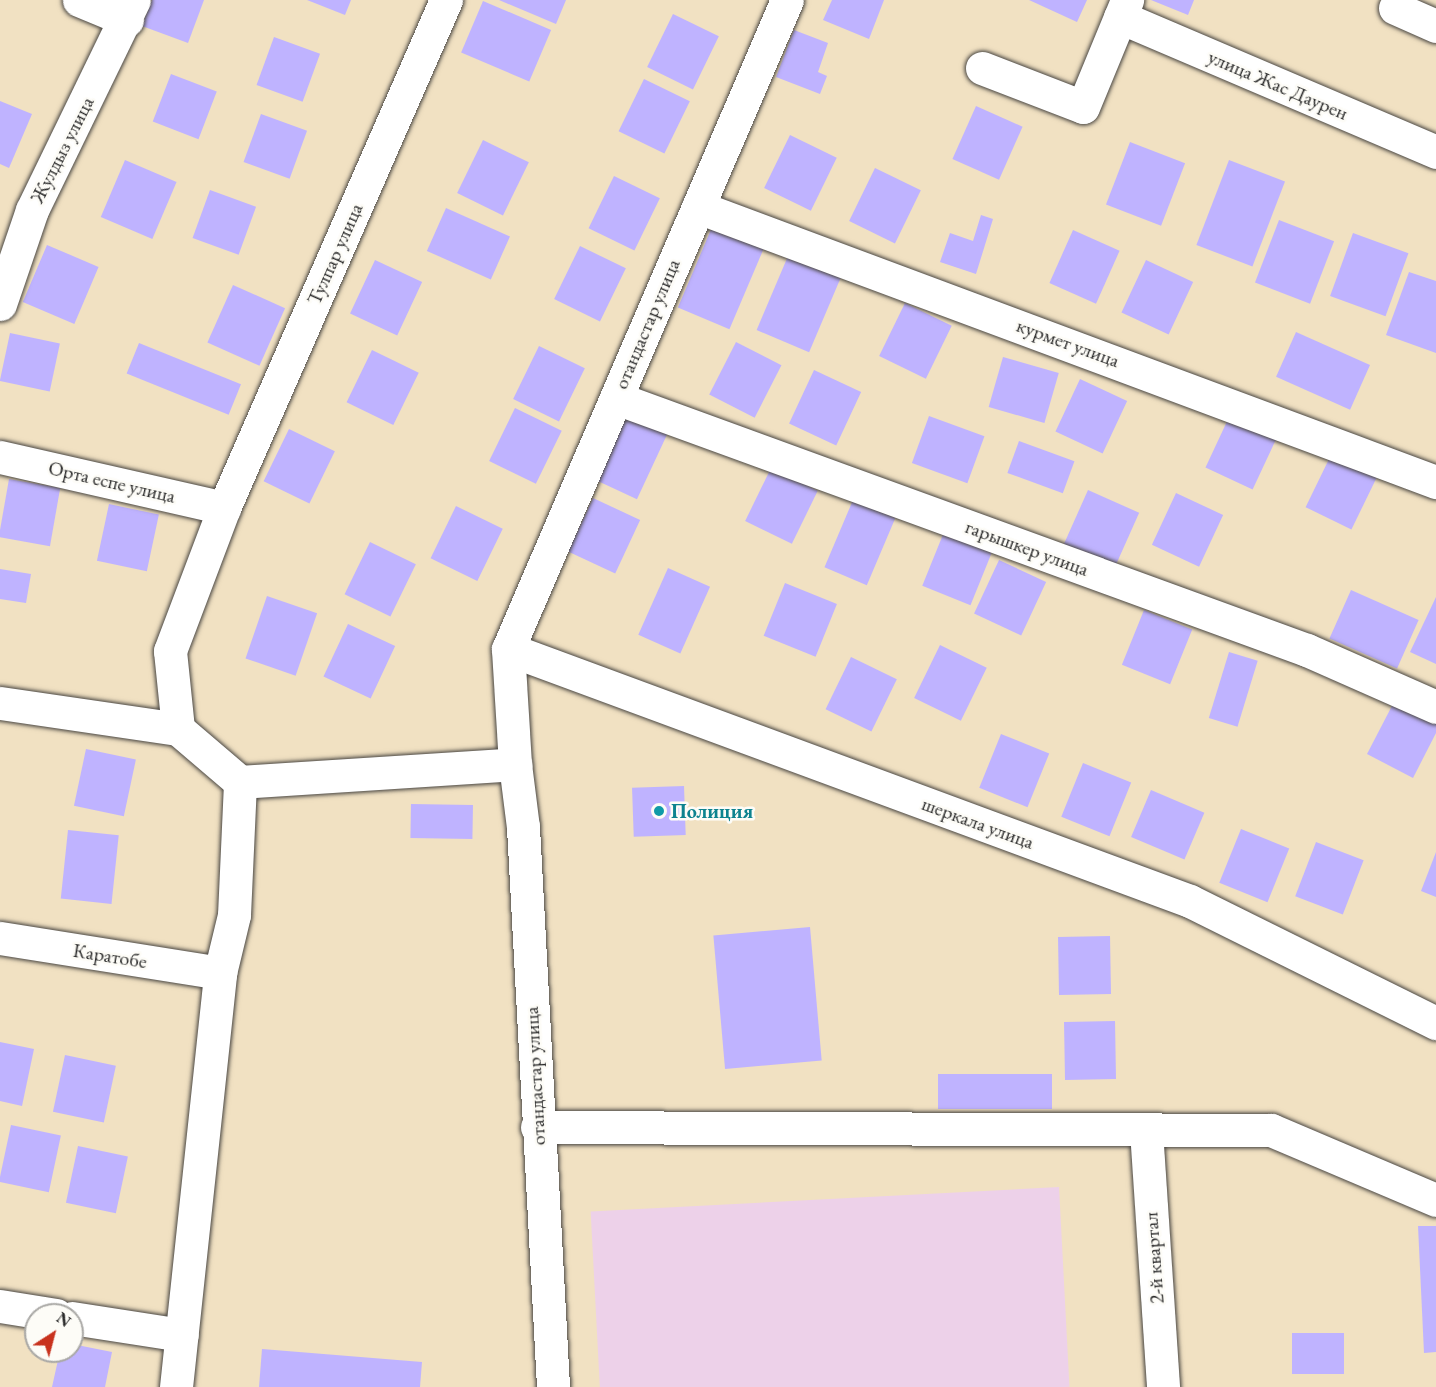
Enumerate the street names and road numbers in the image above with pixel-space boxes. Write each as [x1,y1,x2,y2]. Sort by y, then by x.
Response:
street label: улица Жас Даурен [1204,45,1352,125]
street label: Жулдыз улица [25,93,99,207]
street label: Тулпар улица [302,200,368,308]
street label: отандастар улица [609,255,685,393]
street label: курмет улица [1013,313,1123,373]
street label: Орта еспе улица [46,456,178,508]
street label: гарышкер улица [962,515,1092,581]
street label: шеркала улица [919,792,1037,854]
street label: Каратобе [71,938,149,974]
street label: отандастар улица [519,1006,551,1146]
street label: 2-й квартал [1139,1211,1169,1305]

